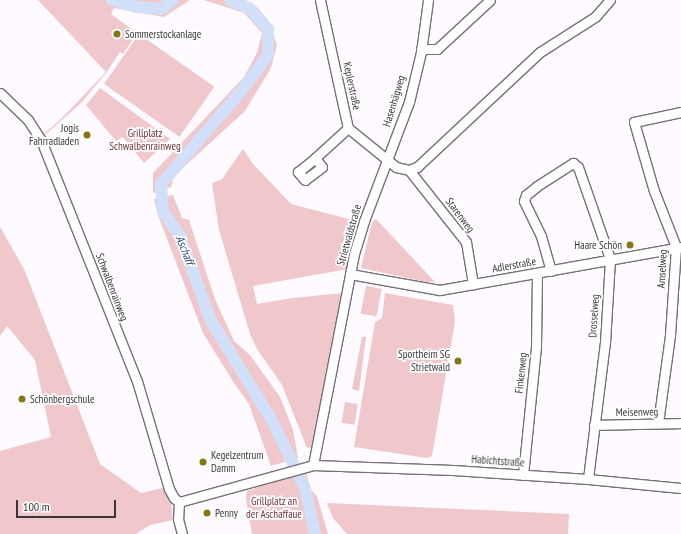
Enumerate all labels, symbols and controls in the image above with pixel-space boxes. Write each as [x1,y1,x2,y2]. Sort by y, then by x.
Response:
place label: Sommerstockanlage [125,27,201,41]
marker: Sommerstockanlage [112,29,122,39]
street label: Keplerstraße [341,61,363,111]
street label: Hasenhägweg [380,74,408,128]
place label: Jogis Fahrradladen [29,122,79,148]
park label: Grillplatz Schwalbenrainweg [109,127,181,153]
marker: Jogis Fahrradladen [82,130,92,140]
street label: Starenweg [443,195,477,235]
street label: Strietwaldstraße [334,203,364,267]
water label: Aschaff [173,233,197,267]
place label: Haare Schön [574,238,622,252]
marker: Haare Schön [625,240,635,250]
street label: Amselweg [654,249,670,289]
street label: Schwalbenrainweg [93,251,131,323]
street label: Adlerstraße [491,255,537,275]
street label: Drosselweg [586,294,602,338]
place label: Sportheim SG Strietwald [398,348,450,374]
street label: Finkenweg [512,352,530,394]
marker: Sportheim SG Strietwald [453,356,463,366]
place label: Schönbergschule [30,392,94,406]
marker: Schönbergschule [17,394,27,404]
street label: Meisenweg [616,405,658,419]
place label: Kegelzentrum Damm [211,449,263,475]
street label: Habichtstraße [471,453,525,469]
marker: Kegelzentrum Damm [198,457,208,467]
scale bar [18,492,118,518]
park label: Grillplatz an der Aschaffaue [246,495,302,521]
text: 100 m [23,499,50,514]
place label: Penny [215,506,238,520]
marker: Penny [202,508,212,518]

